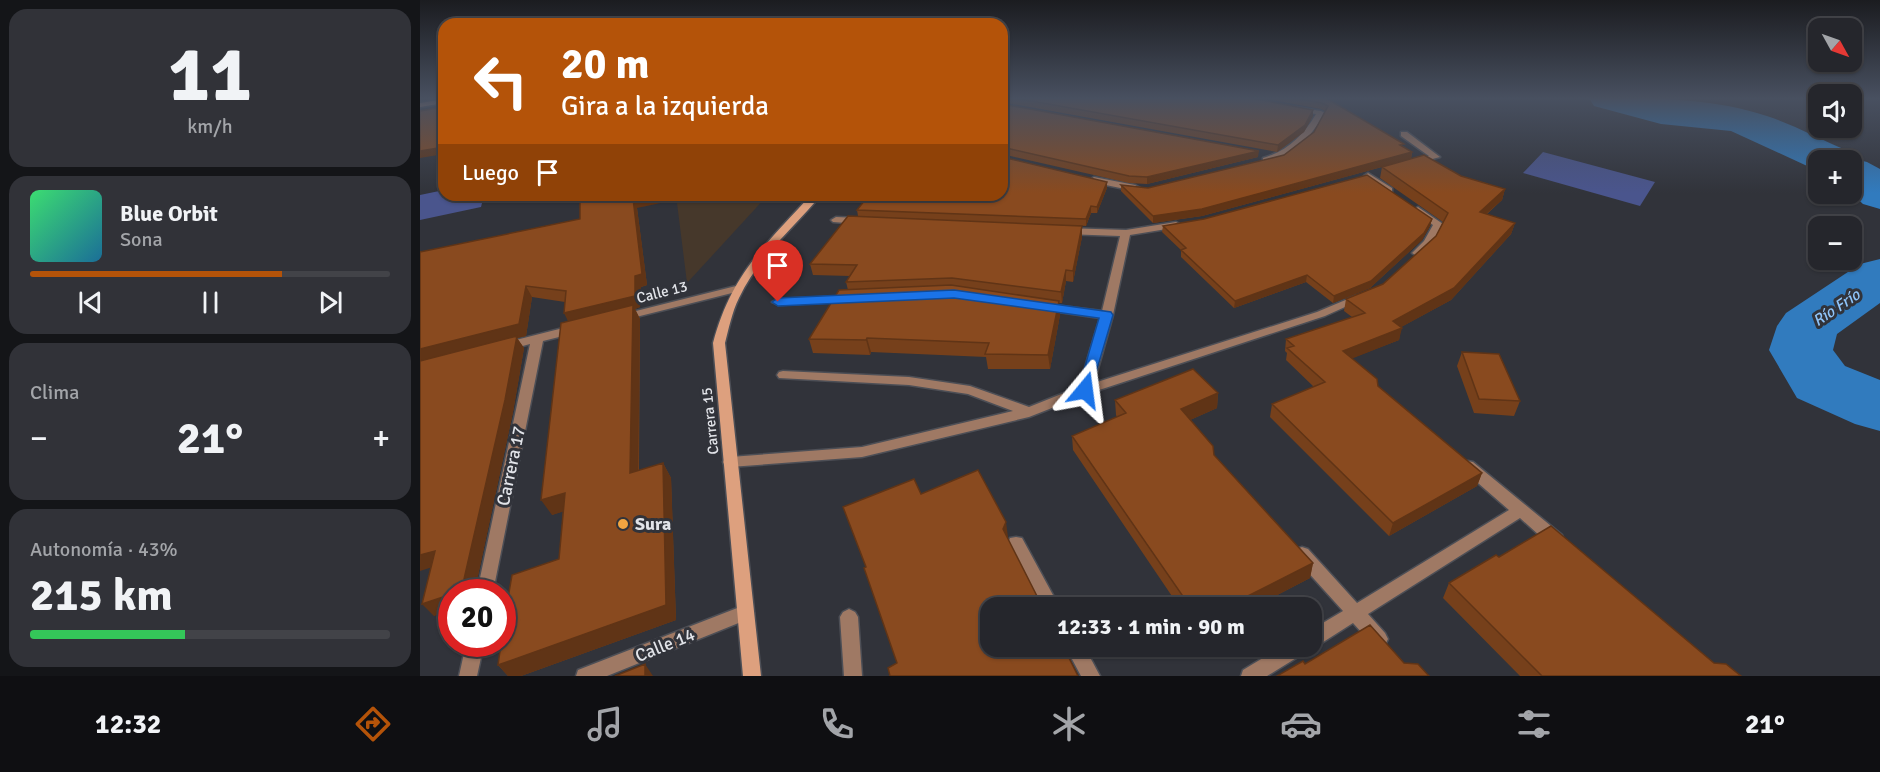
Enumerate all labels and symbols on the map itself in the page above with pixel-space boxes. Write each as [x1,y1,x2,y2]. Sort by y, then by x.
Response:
north arrow [1808,18,1862,72]
pin [752,240,803,302]
street label: Calle 13 [635,277,689,307]
water label: Río Frío [1809,284,1865,331]
position arrow [1053,358,1117,422]
street label: Carrera 15 [698,387,722,455]
street label: Carrera 17 [492,424,530,508]
place label: Sura [635,513,671,535]
marker: Sura [616,517,630,531]
speed limit sign: 20 [438,579,516,657]
street label: Calle 14 [632,623,698,667]

